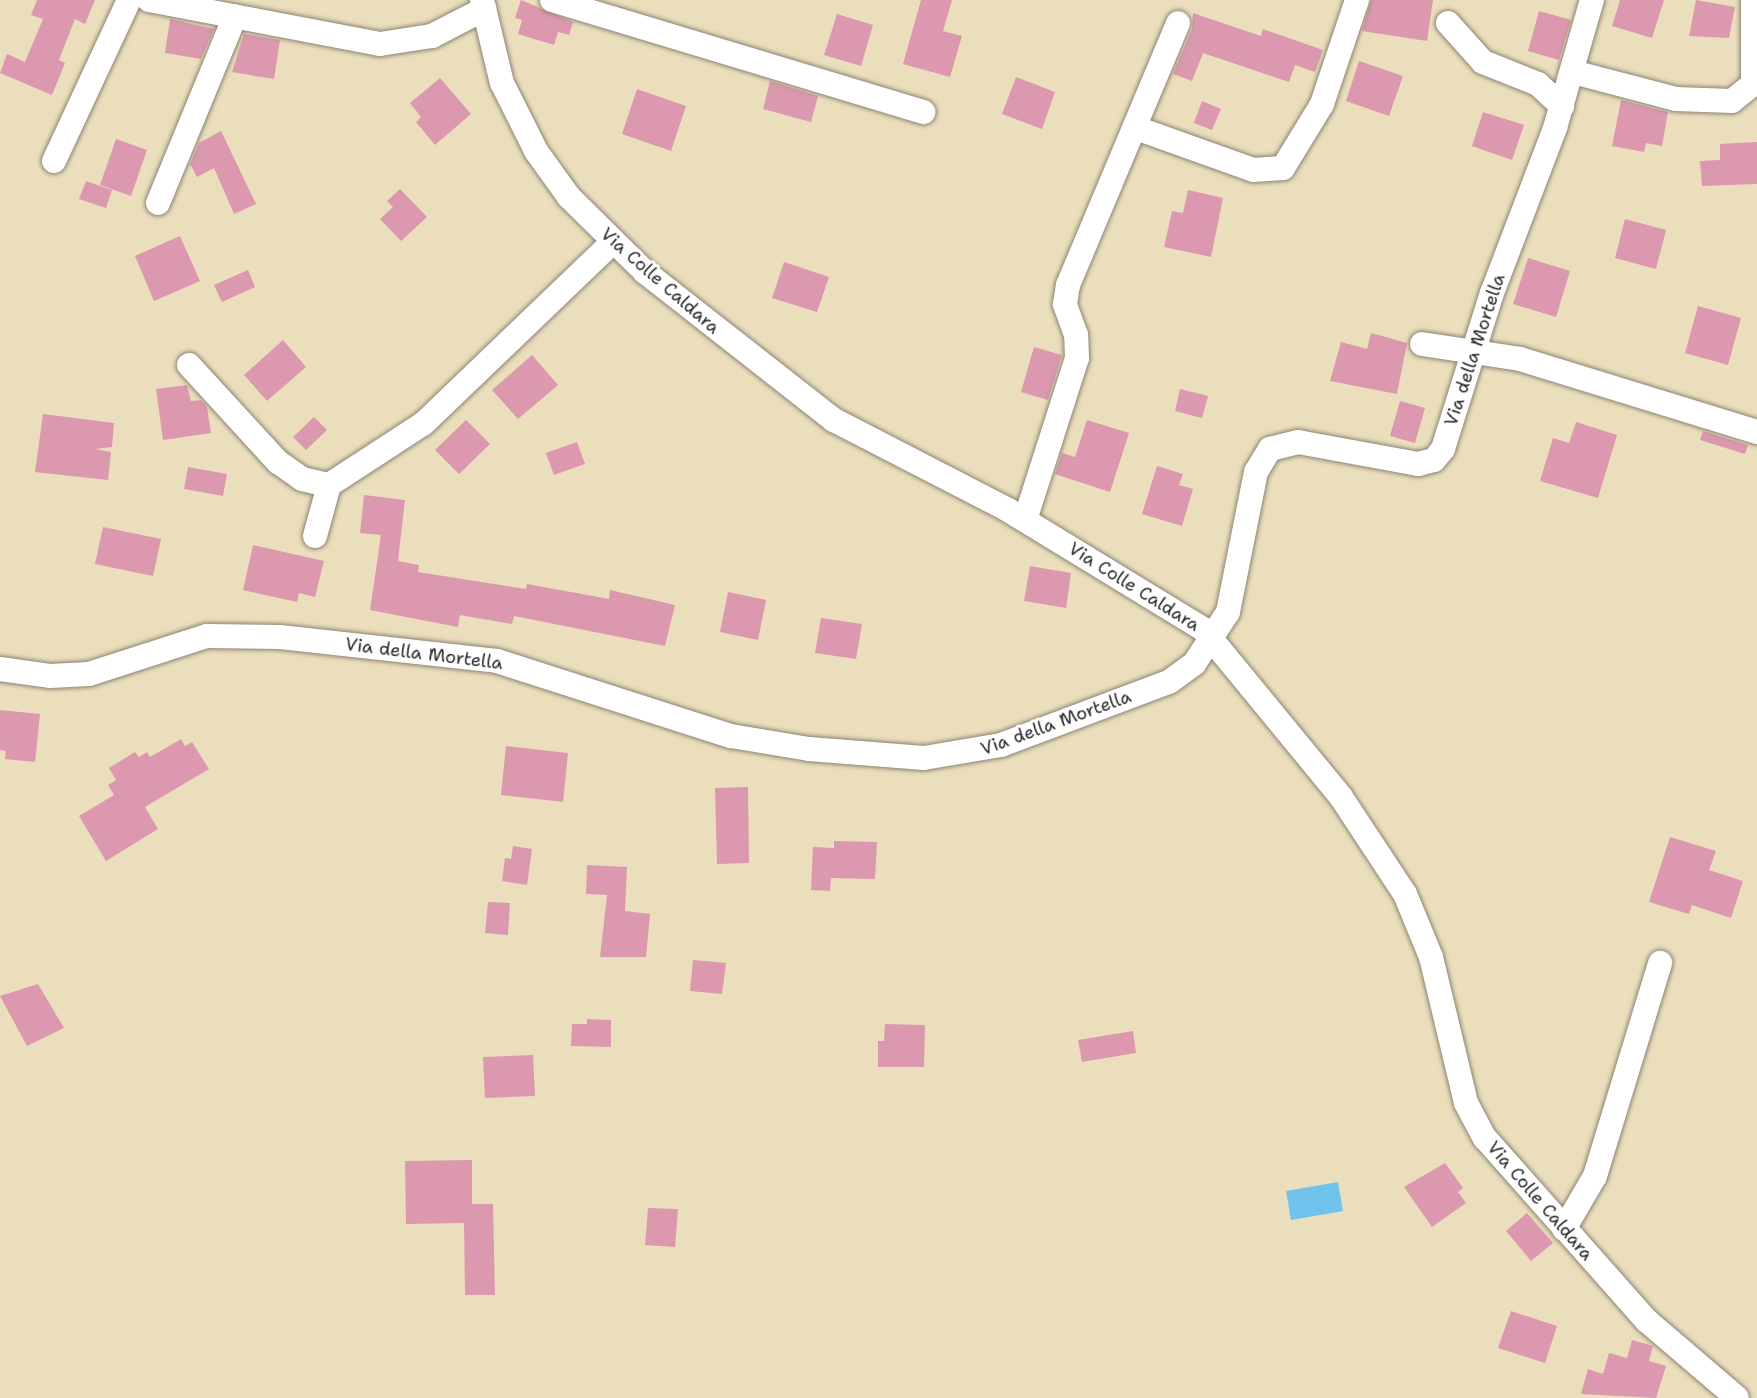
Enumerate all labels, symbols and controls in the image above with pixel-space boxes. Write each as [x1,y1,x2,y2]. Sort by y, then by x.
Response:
street label: Via Colle Caldara [596,223,724,339]
street label: Via della Mortella [1440,271,1510,429]
street label: Via Colle Caldara [1064,538,1204,636]
street label: Via della Mortella [344,634,504,674]
street label: Via della Mortella [978,686,1134,760]
street label: Via Colle Caldara [1482,1137,1598,1265]

